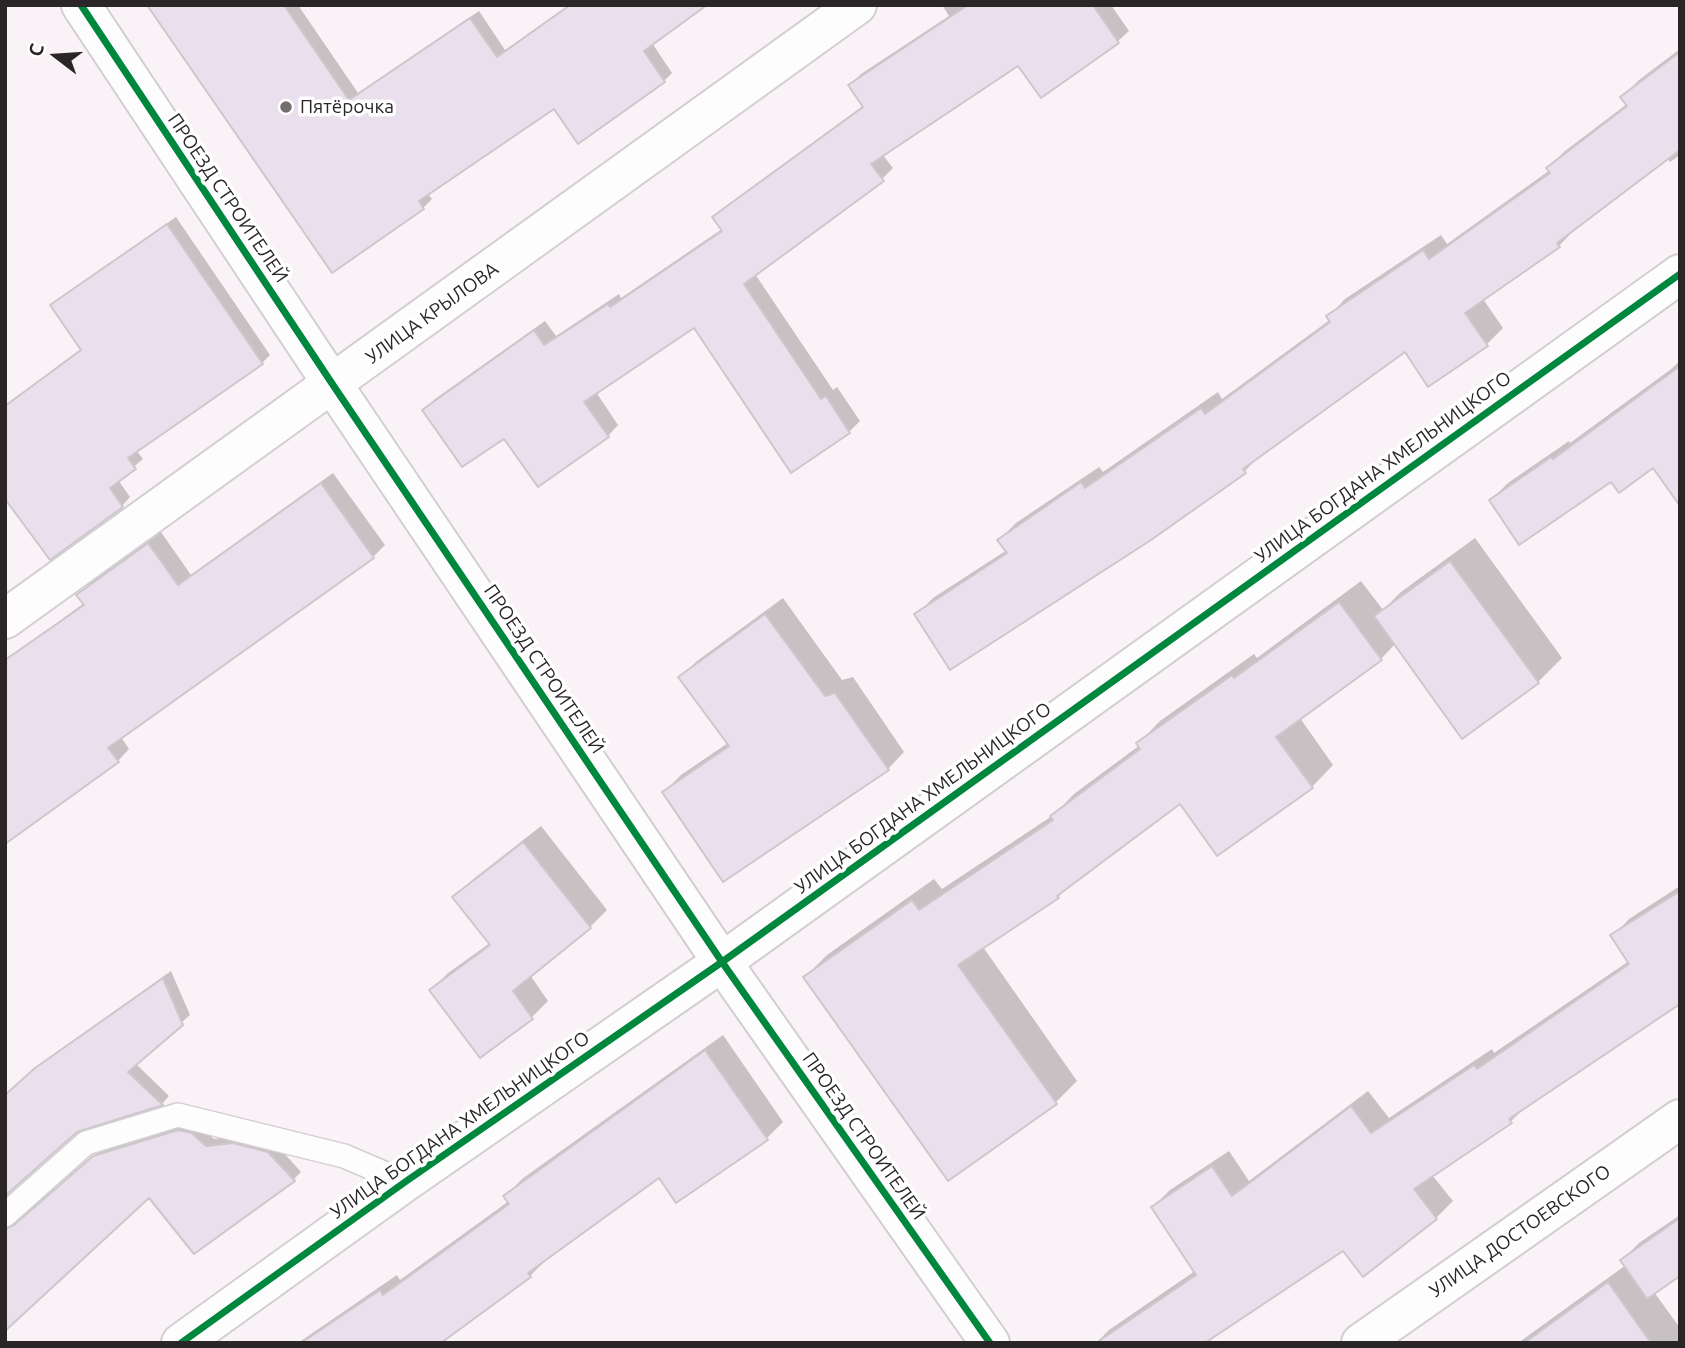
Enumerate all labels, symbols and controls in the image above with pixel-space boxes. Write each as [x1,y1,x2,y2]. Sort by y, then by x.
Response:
north arrow [21,21,91,91]
text: С [24,41,48,59]
place label: Пятёрочка [300,96,394,118]
marker: Пятёрочка [278,99,294,115]
street label: ПРОЕЗД СТРОИТЕЛЕЙ [163,109,293,287]
street label: УЛИЦА КРЫЛОВА [361,257,503,369]
street label: УЛИЦА БОГДАНА ХМЕЛЬНИЦКОГО [1250,366,1516,568]
street label: ПРОЕЗД СТРОИТЕЛЕЙ [479,580,609,758]
street label: УЛИЦА БОГДАНА ХМЕЛЬНИЦКОГО [790,697,1056,899]
street label: УЛИЦА БОГДАНА ХМЕЛЬНИЦКОГО [326,1026,594,1224]
street label: ПРОЕЗД СТРОИТЕЛЕЙ [798,1048,930,1224]
street label: УЛИЦА ДОСТОЕВСКОГО [1425,1160,1615,1302]

